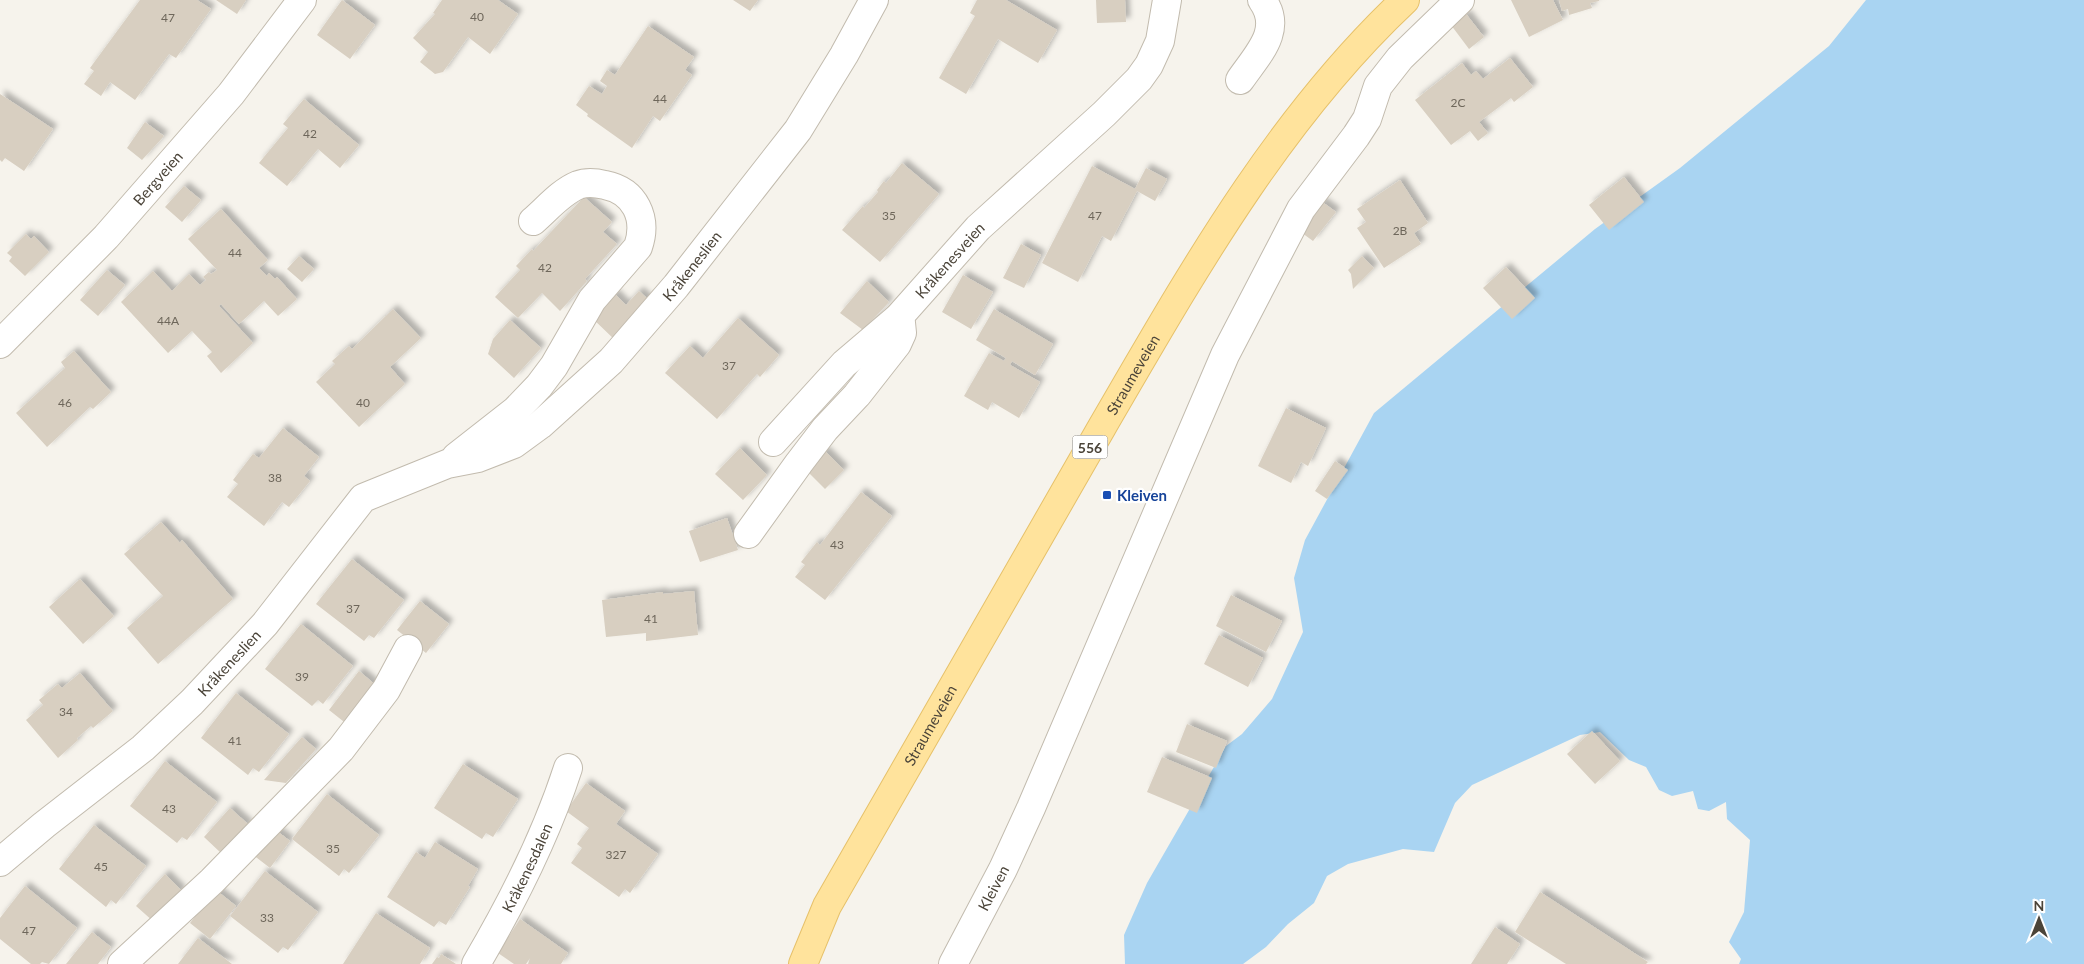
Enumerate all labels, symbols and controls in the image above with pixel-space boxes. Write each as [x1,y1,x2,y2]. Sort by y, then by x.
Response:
house number: 40 [470,9,484,24]
house number: 47 [161,10,175,25]
house number: 44 [653,91,667,106]
house number: 2C [1451,95,1465,110]
house number: 42 [303,126,317,141]
street label: Bergveien [129,147,186,209]
house number: 35 [882,208,896,223]
house number: 47 [1088,208,1102,223]
street label: Kråkenesveien [911,218,988,302]
house number: 2B [1393,223,1408,238]
street label: Kråkeneslien [658,227,725,304]
house number: 44 [228,245,242,260]
house number: 42 [538,260,552,275]
house number: 44A [157,313,180,328]
street label: Straumeveien [1102,331,1163,418]
house number: 37 [722,358,736,373]
house number: 46 [58,395,72,410]
house number: 40 [356,395,370,410]
road number: 556 [1072,436,1108,458]
house number: 38 [268,470,282,485]
place label: Kleiven [1117,486,1167,504]
marker: Kleiven [1101,489,1113,501]
house number: 43 [830,537,844,552]
house number: 37 [346,601,360,616]
house number: 41 [644,611,658,626]
street label: Kråkeneslien [194,626,264,700]
house number: 39 [295,669,309,684]
street label: Straumeveien [900,682,960,769]
house number: 34 [59,704,73,719]
house number: 41 [228,733,242,748]
house number: 43 [162,801,176,816]
street label: Kråkenesdalen [498,821,556,915]
house number: 35 [326,841,340,856]
house number: 327 [606,847,626,862]
house number: 45 [94,859,108,874]
street label: Kleiven [974,862,1012,914]
north arrow [2014,894,2064,944]
text: N [2034,897,2044,914]
house number: 33 [260,910,274,925]
house number: 47 [22,923,36,938]

